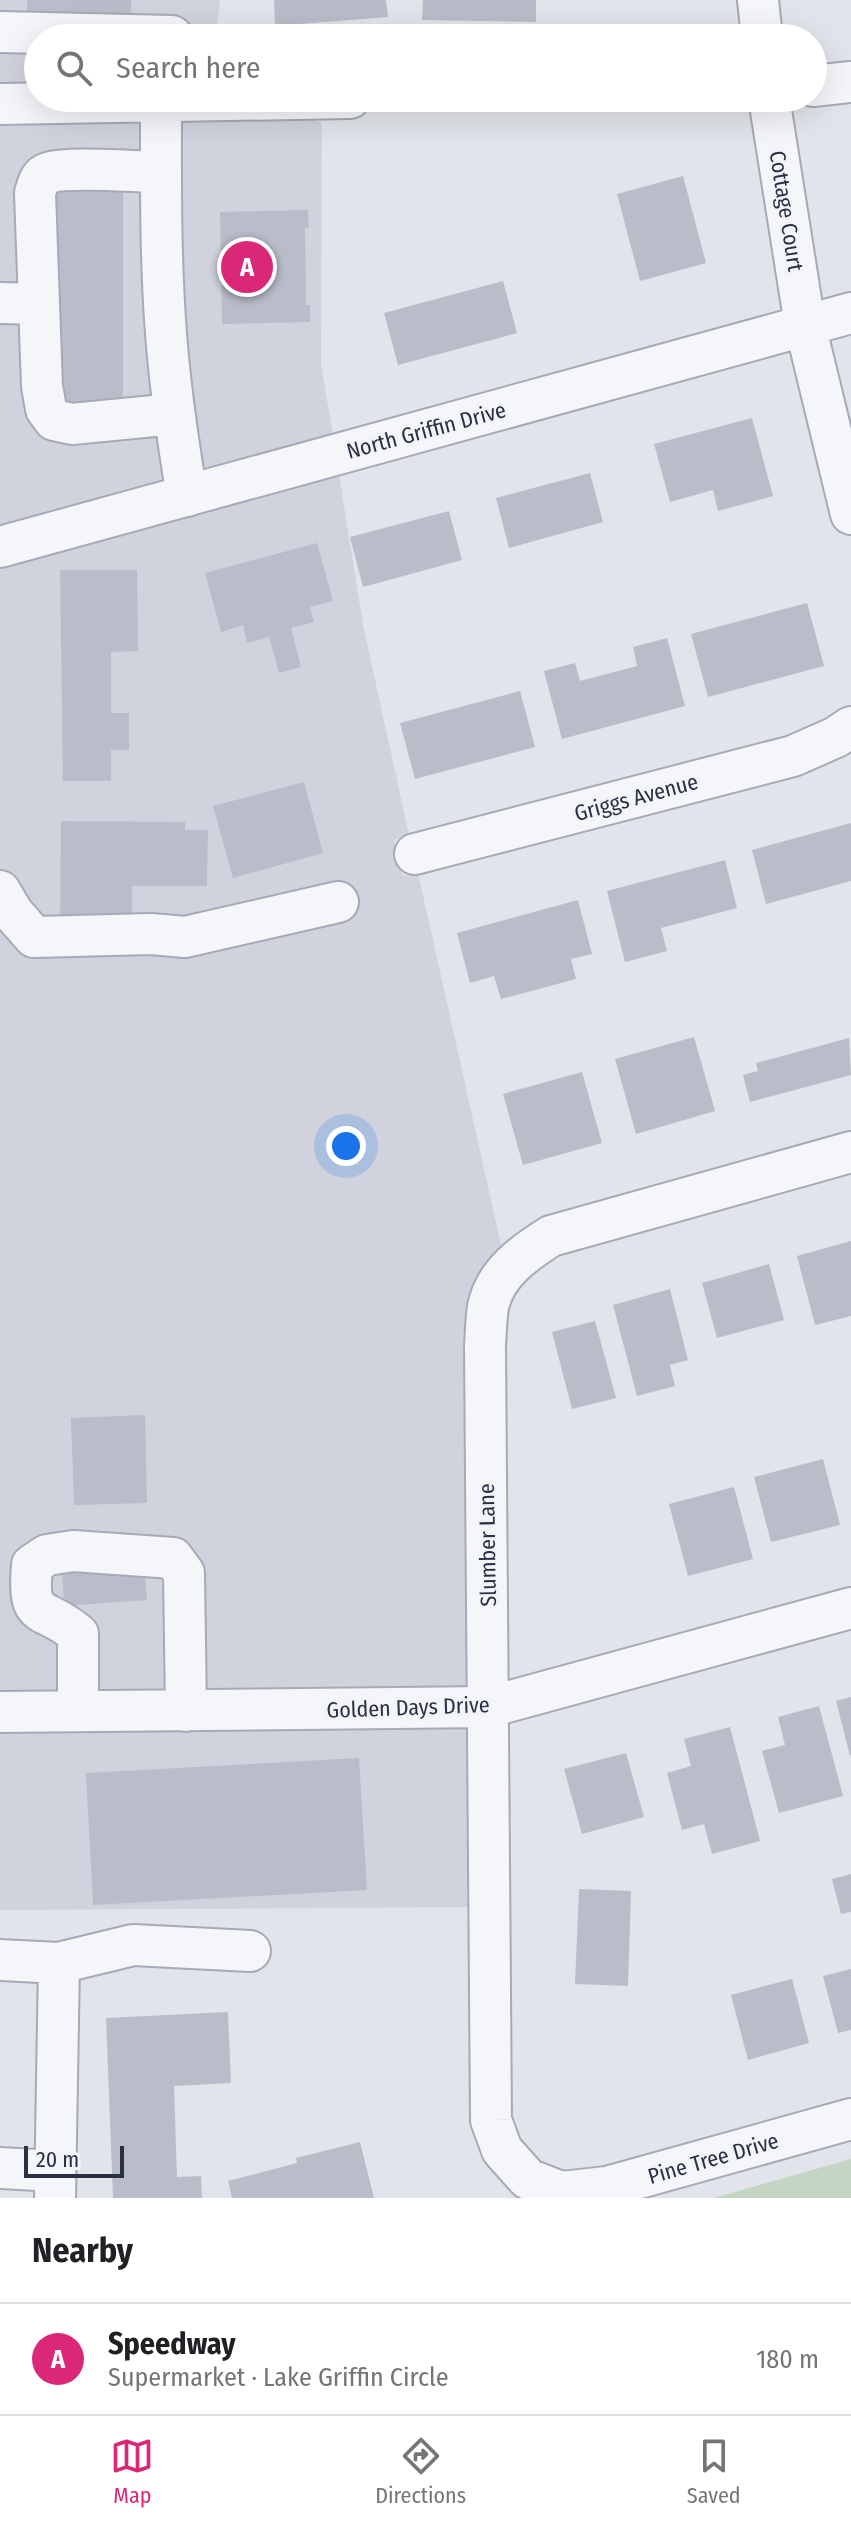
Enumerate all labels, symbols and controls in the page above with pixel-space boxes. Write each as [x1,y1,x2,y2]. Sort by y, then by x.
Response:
search box [24,24,827,112]
icon: search [52,46,96,90]
text: Search here [116,50,261,86]
street label: Cottage Court [764,149,809,274]
pin: A [221,237,273,297]
street label: North Griffin Drive [343,396,509,465]
street label: Griggs Avenue [571,768,701,827]
your location [326,1126,366,1166]
street label: Slumber Lane [473,1483,502,1607]
street label: Golden Days Drive [326,1691,490,1724]
street label: Pine Tree Drive [645,2127,782,2190]
scale bar [24,2142,124,2178]
text: 20 m [36,2146,79,2173]
text: Nearby [32,2230,133,2271]
text: Speedway [108,2326,236,2362]
text: A [51,2344,65,2375]
text: 180 m [756,2344,819,2375]
text: Supermarket · Lake Griffin Circle [108,2362,449,2393]
tab: Map [110,2434,154,2509]
tab: Directions [375,2434,466,2509]
tab: Saved [687,2434,741,2509]

